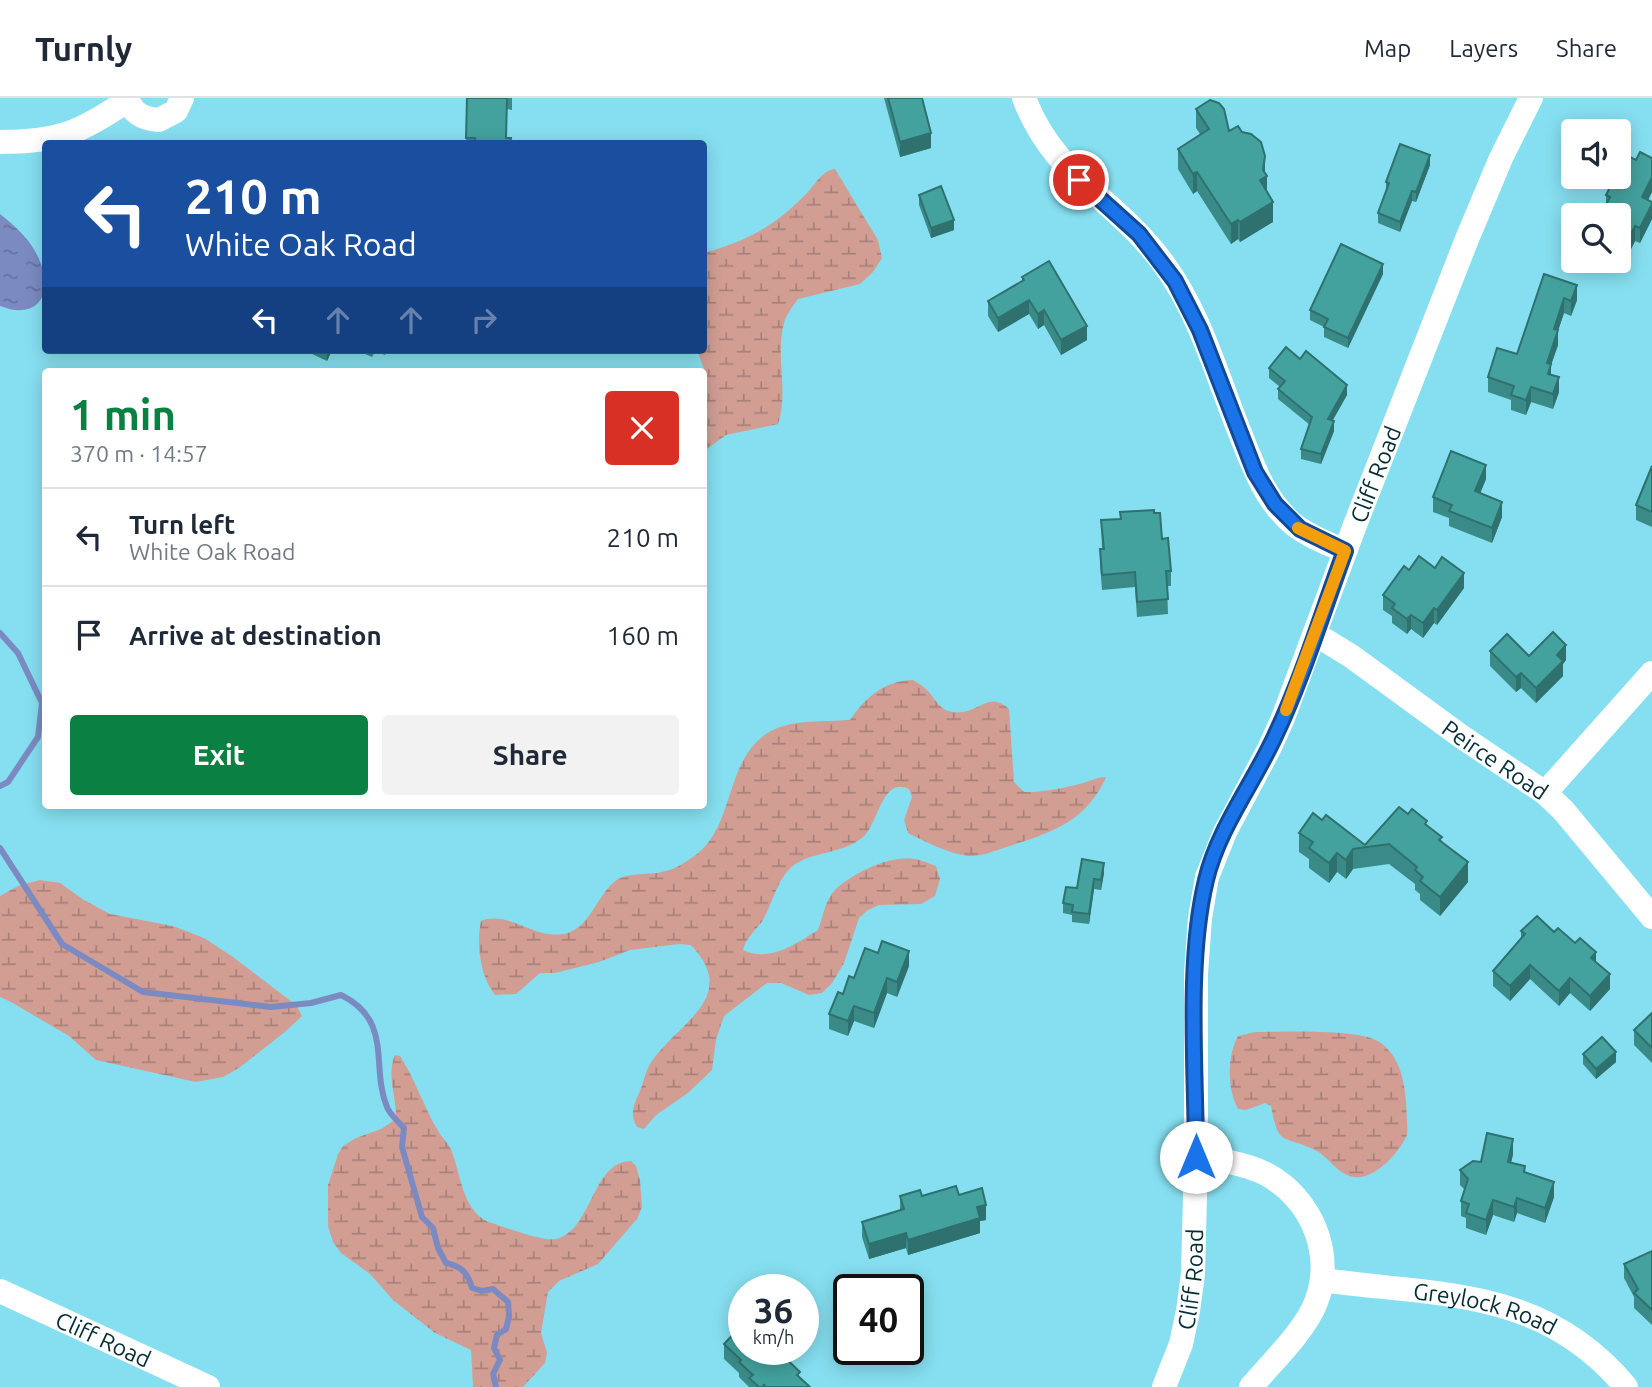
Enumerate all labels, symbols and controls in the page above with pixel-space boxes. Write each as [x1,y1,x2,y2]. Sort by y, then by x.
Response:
text: Turnly [35,30,132,67]
text: Map [1364,35,1411,62]
text: Layers [1449,35,1518,62]
text: Share [1556,35,1617,62]
map controls [1561,119,1631,273]
button: sound [1561,119,1631,189]
pin [1049,150,1109,210]
icon: arrive [1060,161,1098,199]
icon: left [70,168,161,259]
text: 210 m [185,168,322,223]
button: search [1561,203,1631,273]
text: White Oak Road [185,226,417,262]
icon: left [246,301,284,339]
icon: ahead [319,301,357,339]
icon: ahead [392,301,430,339]
icon: right [465,301,503,339]
text: 1 min [70,391,176,438]
button: close [605,391,679,465]
street label: Cliff Road [1345,422,1405,526]
text: 370 m · 14:57 [70,441,208,466]
text: Turn left [129,510,235,539]
icon: left [70,518,108,556]
text: 210 m [607,523,679,552]
text: White Oak Road [129,539,296,564]
icon: arrive [70,616,108,654]
text: Arrive at destination [129,621,382,650]
text: 160 m [607,621,679,650]
button: Exit [70,715,368,795]
button: Share [382,715,679,795]
street label: Peirce Road [1438,715,1553,804]
position arrow [1159,1120,1233,1194]
street label: Cliff Road [1172,1228,1207,1332]
speed limit sign: 40 [833,1274,924,1365]
street label: Greylock Road [1412,1278,1561,1339]
text: 36 [754,1290,793,1330]
street label: Cliff Road [52,1306,155,1371]
text: km/h [753,1327,794,1347]

